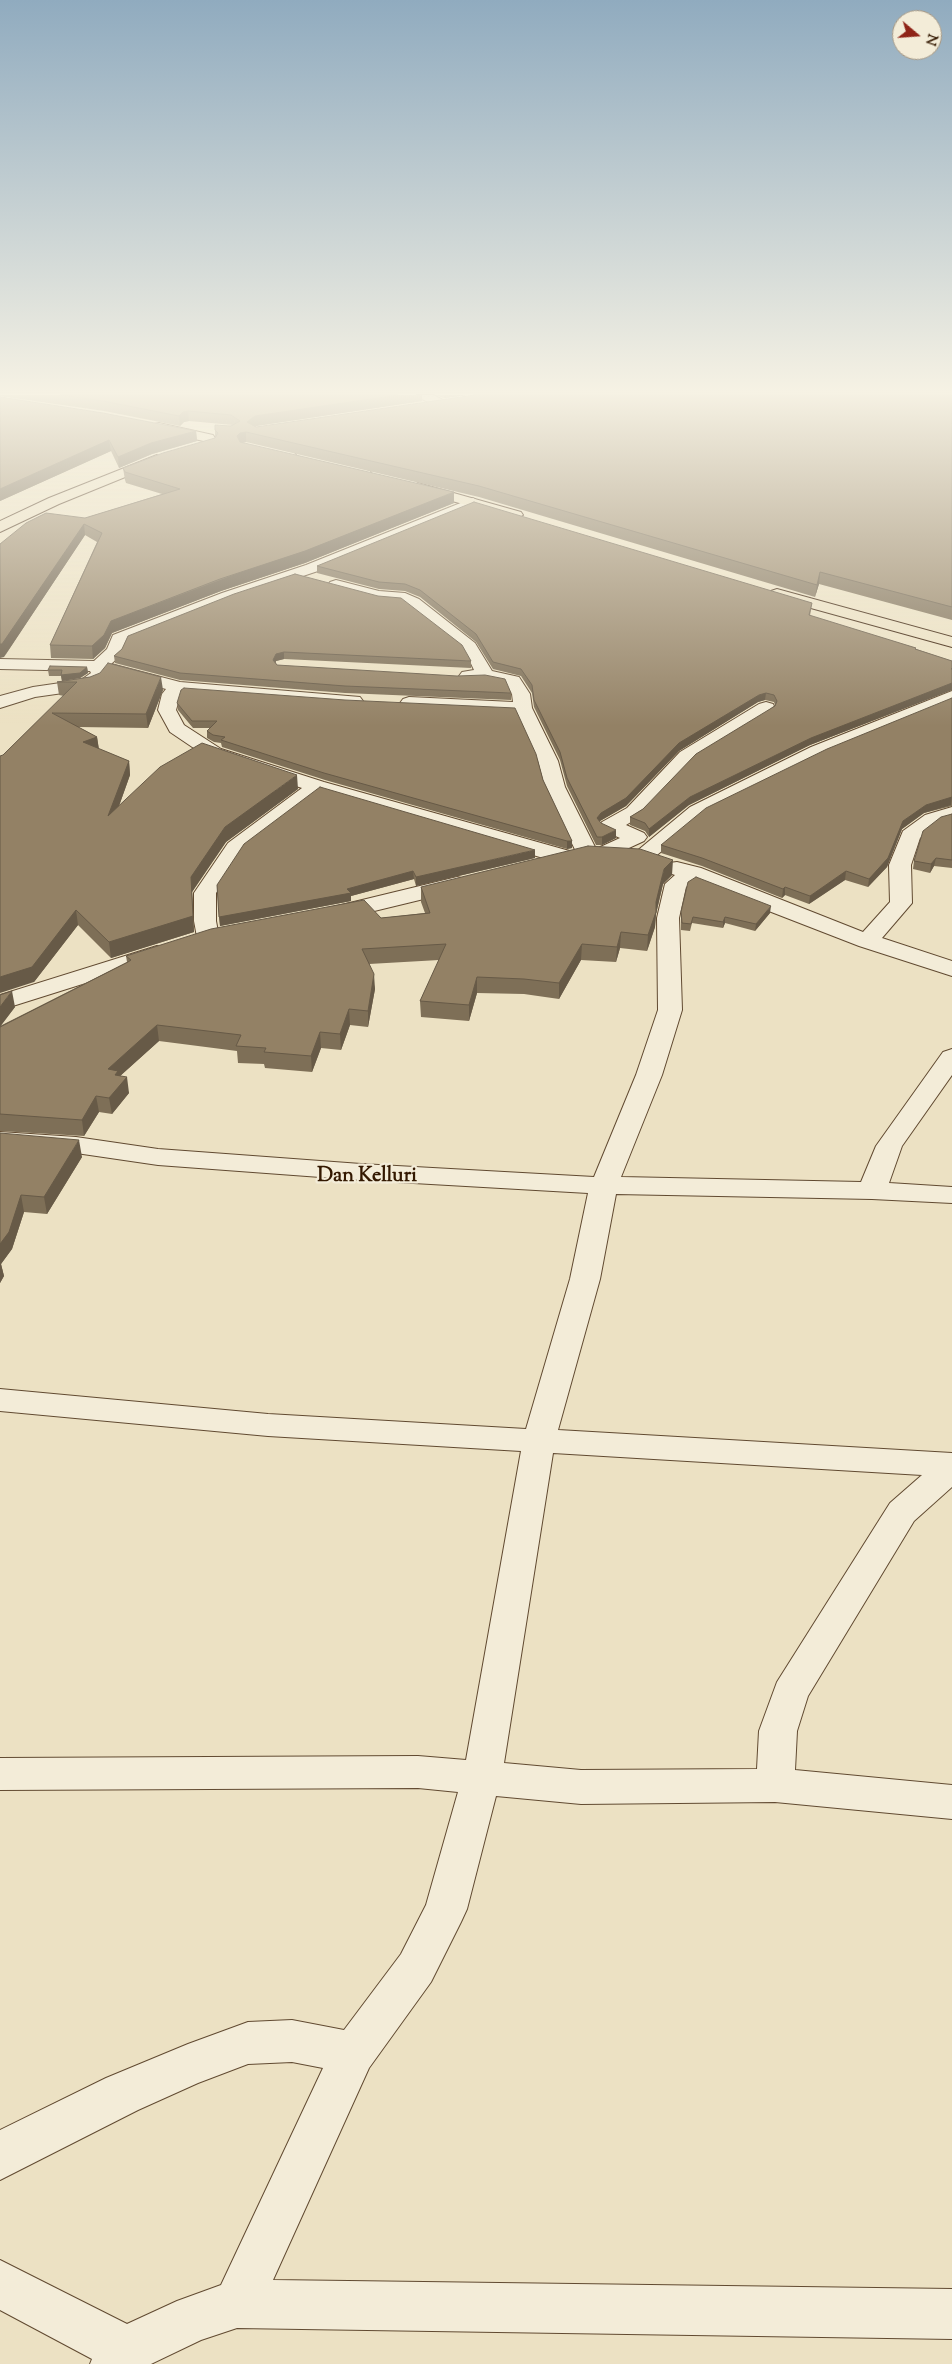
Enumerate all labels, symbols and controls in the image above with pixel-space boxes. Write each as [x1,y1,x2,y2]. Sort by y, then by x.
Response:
north arrow [892,10,942,60]
text: N [919,31,942,48]
district label: Dan Kelluri [317,1166,417,1190]

